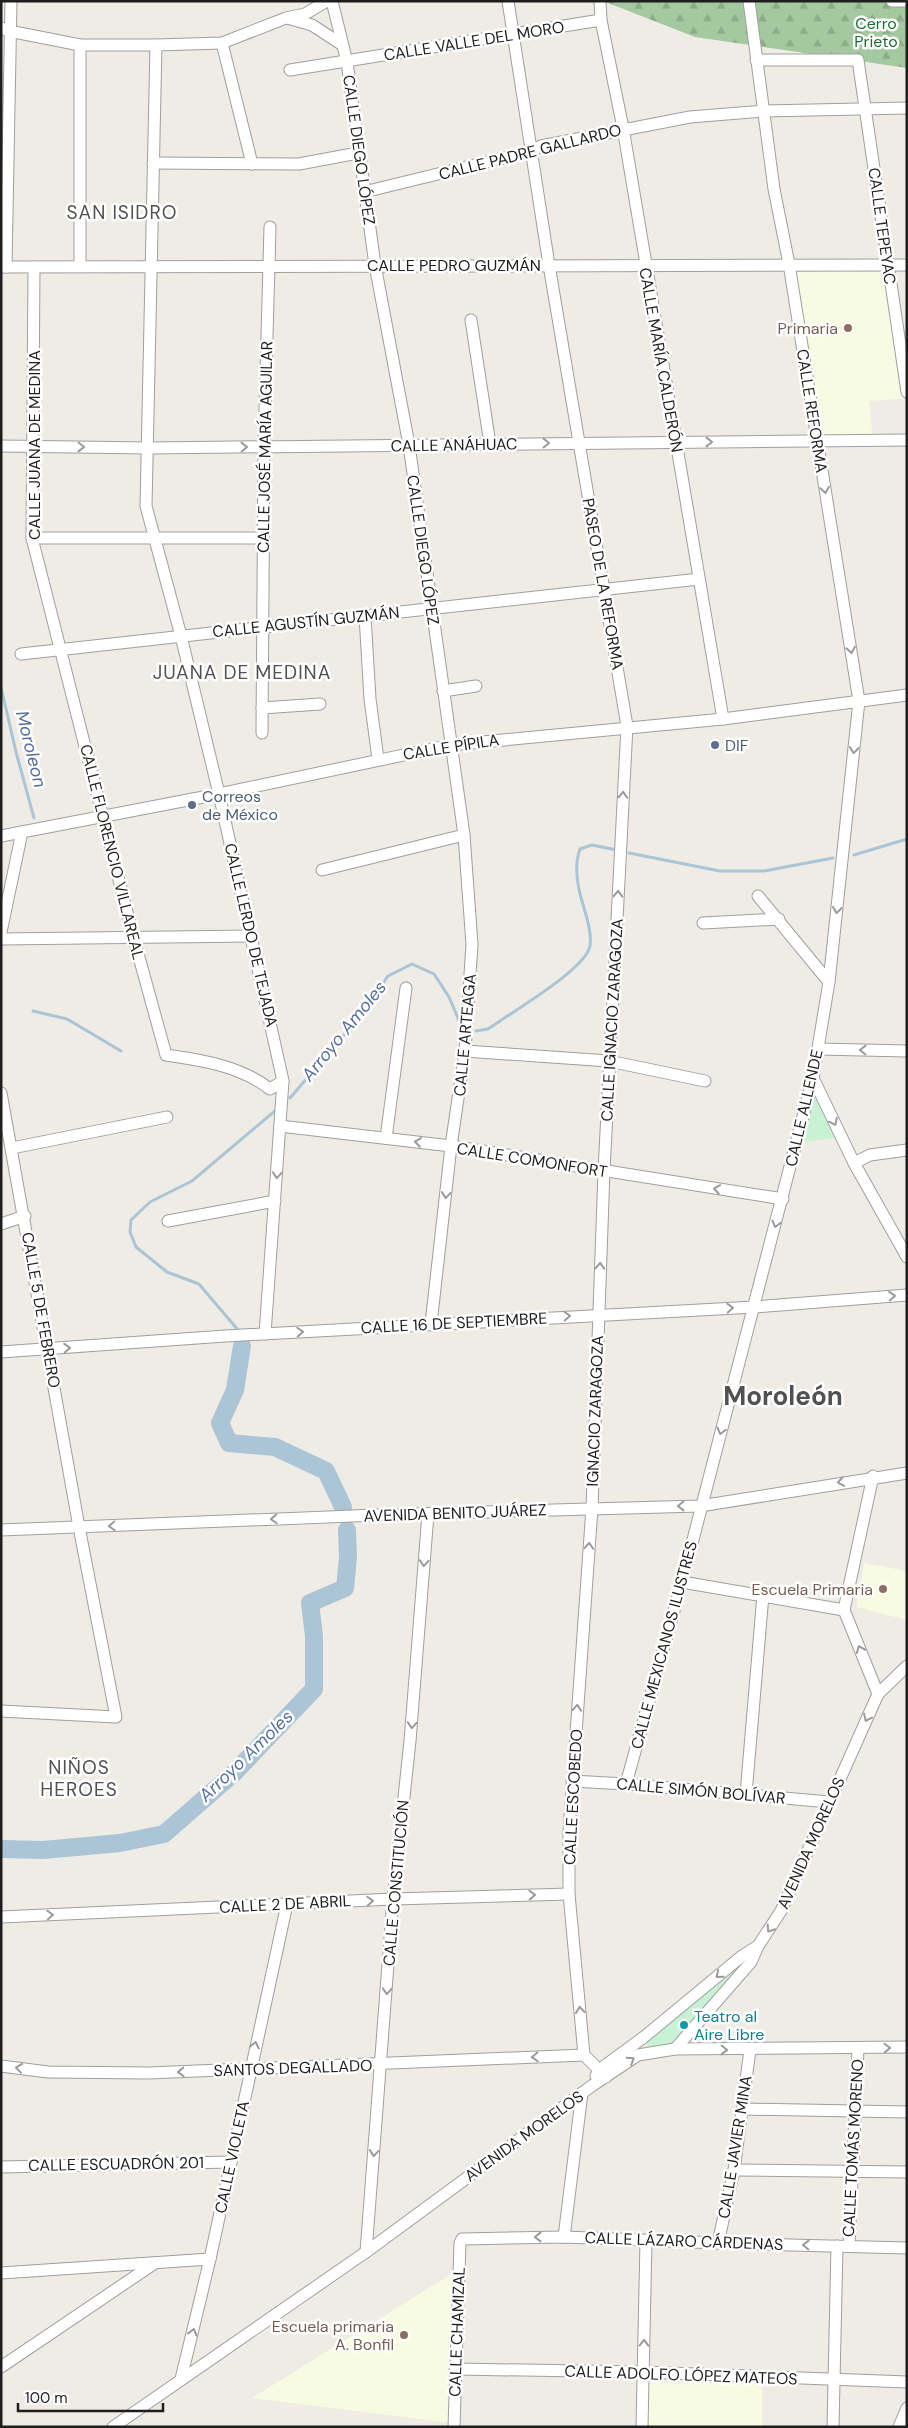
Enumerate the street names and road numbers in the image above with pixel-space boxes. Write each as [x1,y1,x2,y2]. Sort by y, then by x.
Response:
street label: CALLE VALLE DEL MORO [382,16,566,66]
street label: CALLE DIEGO LÓPEZ [338,74,380,226]
street label: CALLE PADRE GALLARDO [437,119,623,185]
street label: CALLE TEPEYAC [863,166,901,286]
street label: CALLE PEDRO GUZMÁN [367,255,541,276]
street label: CALLE MARÍA CALDERÓN [634,266,688,454]
street label: CALLE JOSÉ MARÍA AGUILAR [253,341,277,553]
street label: CALLE REFORMA [792,348,832,475]
street label: CALLE JUANA DE MEDINA [24,350,45,540]
street label: CALLE ANÁHUAC [391,433,517,457]
street label: CALLE DIEGO LÓPEZ [402,474,444,626]
street label: PASEO DE LA REFORMA [578,496,629,672]
street label: CALLE AGUSTÍN GUZMÁN [211,602,401,642]
street label: CALLE PÍPILA [401,729,501,765]
street label: CALLE FLORENCIO VILLAREAL [75,742,149,962]
street label: CALLE LERDO DE TEJADA [220,841,282,1029]
street label: CALLE IGNACIO ZARAGOZA [596,918,628,1122]
street label: CALLE ARTEAGA [449,973,481,1097]
street label: CALLE ALLENDE [780,1047,828,1169]
street label: CALLE COMONFORT [455,1138,609,1182]
street label: CALLE 5 DE FEBRERO [17,1230,65,1390]
street label: CALLE 16 DE SEPTIEMBRE [360,1308,548,1338]
street label: IGNACIO ZARAGOZA [582,1335,608,1487]
street label: AVENIDA BENITO JUÁREZ [363,1499,547,1527]
street label: CALLE MEXICANOS ILUSTRES [626,1539,702,1751]
street label: CALLE ESCOBEDO [559,1728,587,1866]
street label: CALLE SIMÓN BOLÍVAR [616,1773,786,1809]
street label: AVENIDA MORELOS [772,1774,850,1912]
street label: CALLE CONSTITUCIÓN [378,1799,414,1967]
street label: CALLE 2 DE ABRIL [219,1890,351,1918]
street label: SANTOS DEGALLADO [213,2055,373,2081]
street label: CALLE TOMÁS MORENO [838,2058,868,2238]
street label: CALLE JAVIER MINA [713,2074,757,2220]
street label: AVENIDA MORELOS [460,2086,588,2186]
street label: CALLE VIOLETA [210,2098,254,2215]
street label: CALLE ESCUADRÓN 201 [28,2152,204,2176]
street label: CALLE LÁZARO CÁRDENAS [584,2227,784,2255]
street label: CALLE CHAMIZAL [444,2267,470,2397]
street label: CALLE ADOLFO LÓPEZ MATEOS [564,2360,798,2390]

